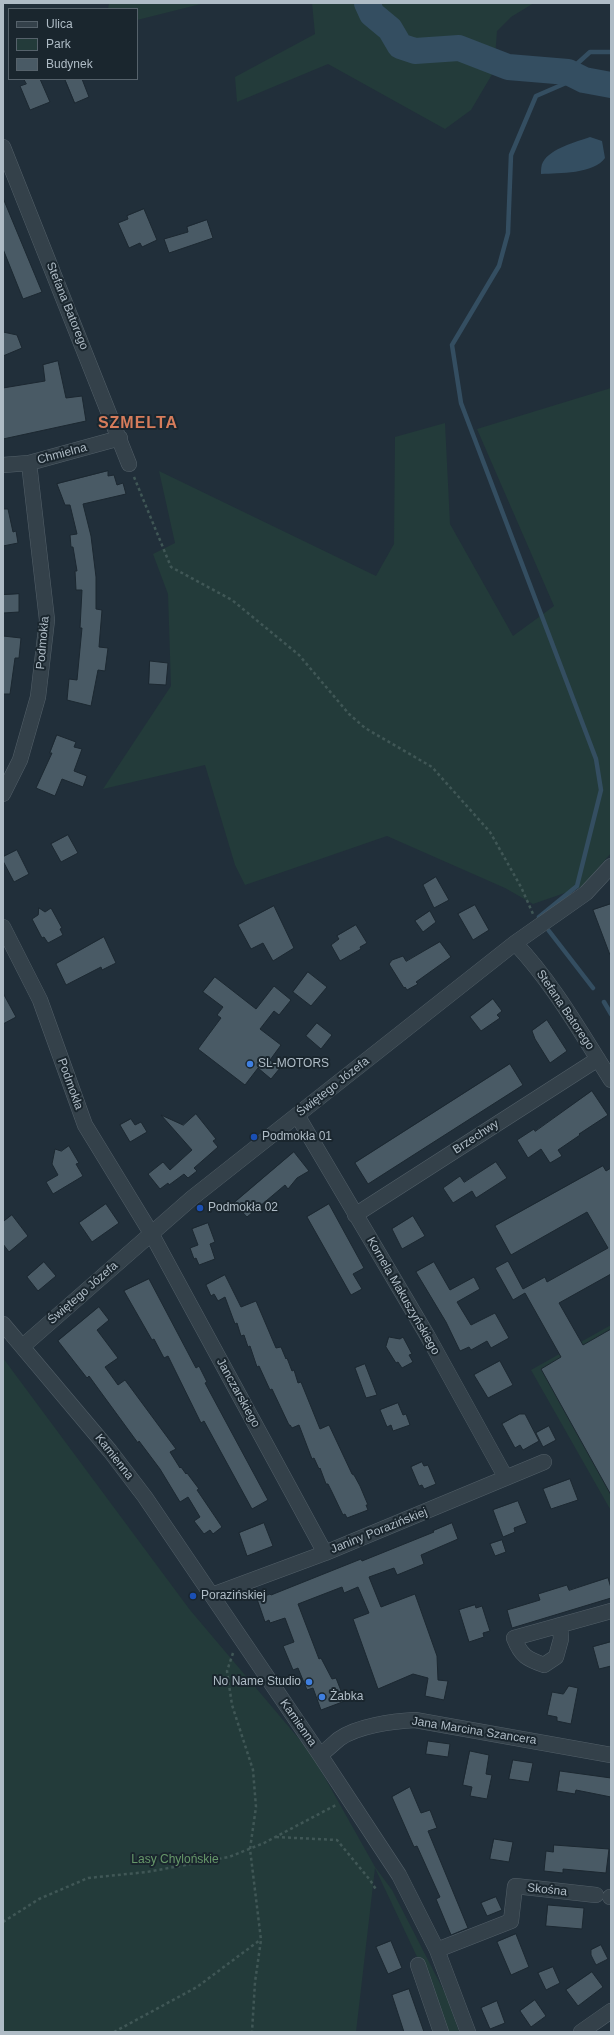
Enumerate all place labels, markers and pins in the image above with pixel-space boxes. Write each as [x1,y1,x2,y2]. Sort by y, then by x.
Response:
place label: SL-MOTORS [258,1057,329,1071]
marker: SL-MOTORS [245,1059,255,1069]
place label: Podmokła 01 [262,1130,332,1144]
marker: Podmokła 01 [249,1132,259,1142]
place label: Podmokła 02 [208,1201,278,1215]
marker: Podmokła 02 [195,1203,205,1213]
place label: Porazińskiej [201,1589,266,1603]
marker: Porazińskiej [188,1591,198,1601]
place label: No Name Studio [213,1675,301,1689]
marker: No Name Studio [304,1677,314,1687]
place label: Żabka [330,1690,363,1704]
marker: Żabka [317,1692,327,1702]

